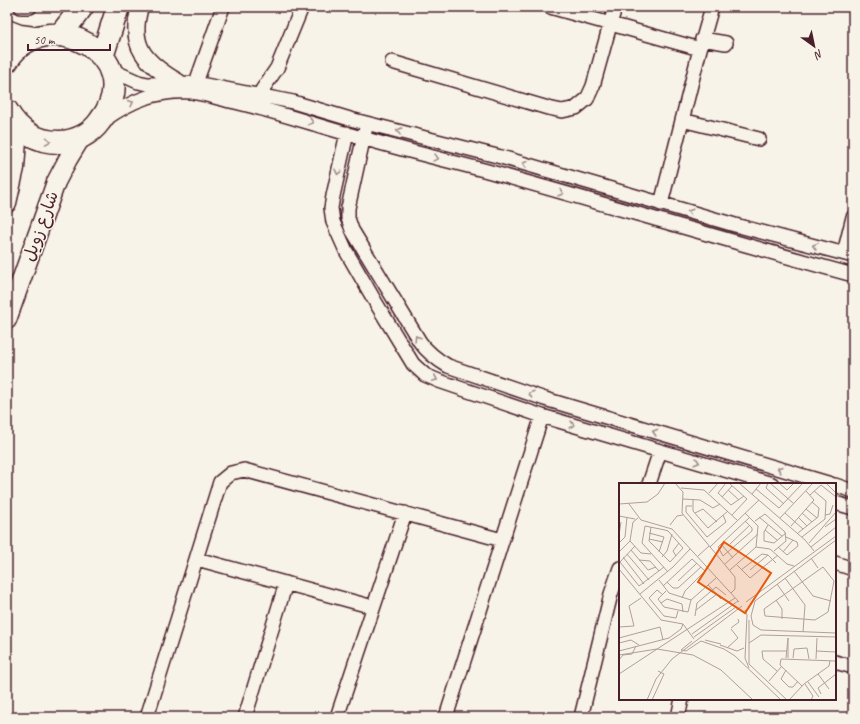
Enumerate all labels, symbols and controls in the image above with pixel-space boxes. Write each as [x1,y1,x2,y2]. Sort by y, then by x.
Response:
scale bar [28,26,110,52]
north arrow [794,26,834,66]
text: 50 m [34,32,56,48]
text: N [811,47,826,63]
one-way arrow [126,100,134,108]
one-way arrow [307,117,314,126]
one-way arrow [396,128,402,136]
one-way arrow [45,136,51,145]
one-way arrow [432,153,439,162]
one-way arrow [521,160,528,169]
one-way arrow [335,168,343,175]
street label: شارع زويل [18,188,64,264]
one-way arrow [558,188,565,197]
one-way arrow [687,208,694,217]
one-way arrow [812,242,819,251]
one-way arrow [415,335,422,342]
one-way arrow [432,375,439,383]
one-way arrow [528,390,535,399]
one-way arrow [568,420,575,429]
one-way arrow [652,428,659,437]
one-way arrow [693,457,700,466]
one-way arrow [777,465,784,474]
inset map [619,483,836,700]

